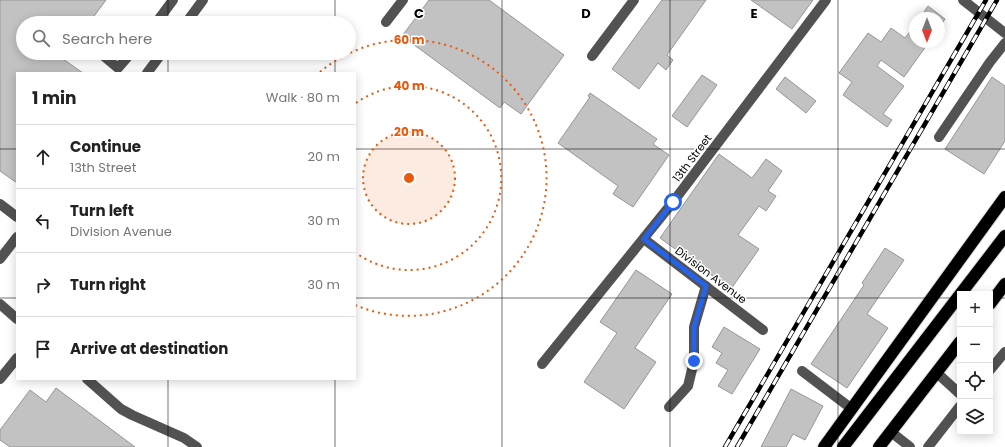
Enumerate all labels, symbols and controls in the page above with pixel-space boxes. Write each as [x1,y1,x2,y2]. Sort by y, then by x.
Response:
text: C [414,4,424,23]
text: D [581,4,591,23]
text: E [750,4,758,23]
north arrow [909,12,945,48]
search box [16,16,356,60]
icon: search [30,27,52,49]
text: Search here [62,28,152,49]
text: 60 m [394,31,425,48]
text: 40 m [393,77,425,94]
text: 1 min [32,86,76,110]
text: Walk · 80 m [266,88,340,107]
text: 20 m [394,123,424,140]
street label: 13th Street [669,131,715,185]
text: Continue [70,136,141,157]
icon: ahead [32,146,54,168]
text: 20 m [307,147,340,166]
text: 13th Street [70,158,136,177]
centre of rings [402,171,416,185]
route start [664,193,682,211]
text: Turn left [70,200,134,221]
icon: left [32,210,54,232]
text: 30 m [307,211,340,230]
text: Division Avenue [70,222,172,241]
street label: Division Avenue [672,243,750,307]
icon: right [32,274,54,296]
text: Turn right [70,274,146,295]
text: 30 m [307,275,340,294]
map controls [957,291,993,435]
button: + [957,291,993,327]
button: − [957,327,993,363]
icon: arrive [32,338,54,360]
text: Arrive at destination [70,338,228,359]
route end [685,352,703,370]
button: locate [957,363,993,399]
button: layers [957,399,993,435]

